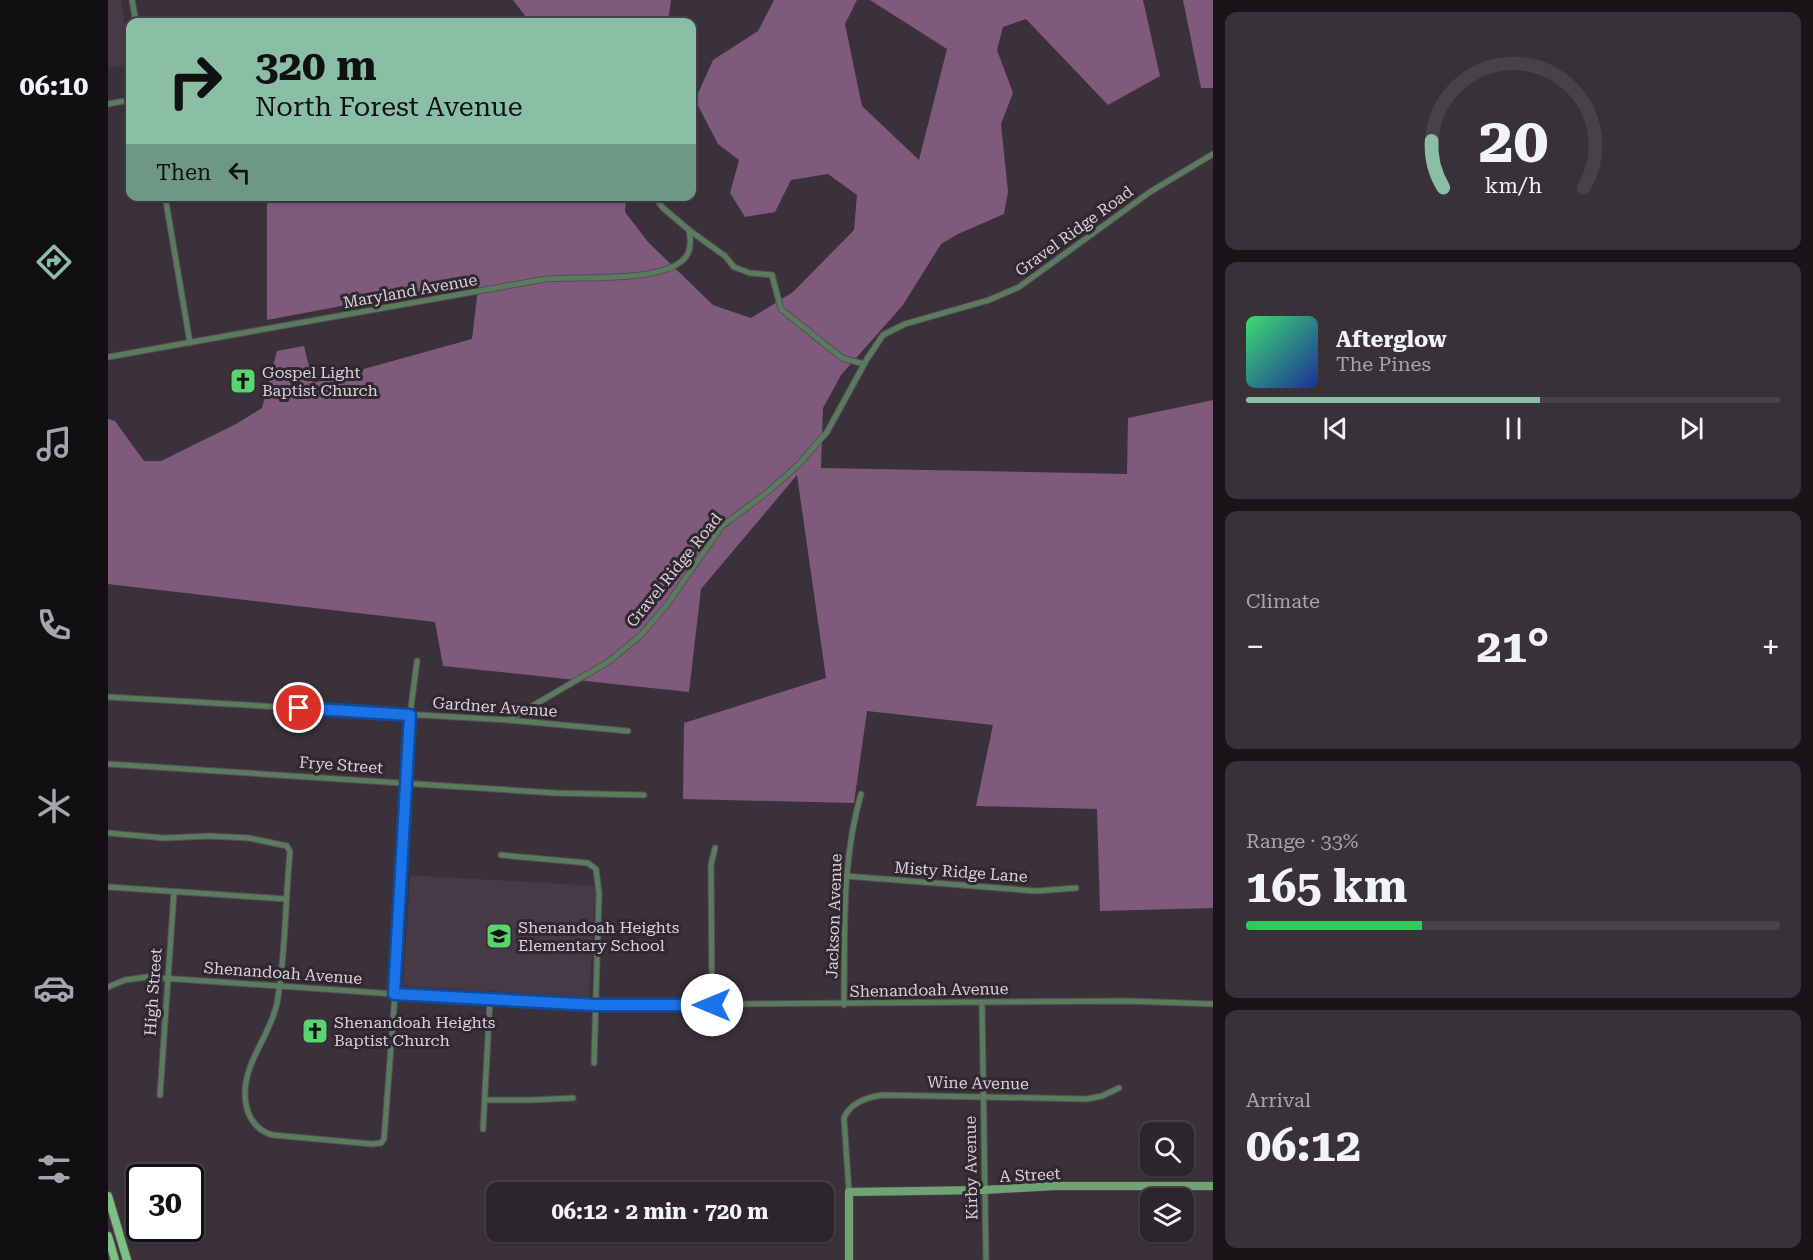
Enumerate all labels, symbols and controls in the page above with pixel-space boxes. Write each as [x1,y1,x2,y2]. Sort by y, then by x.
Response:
text: 320 m [255,41,377,90]
icon: right [156,42,234,120]
text: 06:10 [20,70,88,102]
text: North Forest Avenue [255,91,523,123]
text: 20 [1478,104,1548,177]
icon: left [223,156,256,189]
text: Then [156,160,211,185]
text: km/h [1484,173,1542,198]
street label: Gravel Ridge Road [1011,182,1137,280]
icon: directions [33,241,75,283]
street label: Maryland Avenue [342,270,479,312]
text: Afterglow [1336,327,1447,352]
text: The Pines [1336,352,1431,376]
place label: Gospel Light Baptist Church [262,363,378,400]
church icon: Gospel Light Baptist Church [228,366,258,396]
icon: previous [1319,412,1352,445]
icon: pause [1497,412,1530,445]
icon: next [1675,412,1708,445]
icon: music [33,423,75,465]
street label: Gravel Ridge Road [622,509,726,631]
text: Climate [1246,589,1320,613]
icon: phone [33,604,75,646]
text: 21° [1477,620,1549,673]
text: − [1246,627,1264,666]
text: + [1762,627,1780,666]
pin [273,682,324,733]
icon: arrive [282,691,315,724]
street label: Gardner Avenue [432,693,558,721]
street label: Frye Street [298,753,384,777]
icon: climate [33,785,75,827]
text: Range · 33% [1246,829,1358,853]
street label: Jackson Avenue [822,853,846,979]
street label: Misty Ridge Lane [894,858,1028,886]
text: 165 km [1246,860,1407,913]
place label: Shenandoah Heights Elementary School [518,918,680,955]
school or university icon: Shenandoah Heights Elementary School [484,921,514,951]
street label: High Street [140,948,166,1036]
street label: Shenandoah Avenue [203,958,363,988]
icon: car [33,967,75,1009]
position arrow [680,973,744,1037]
street label: Shenandoah Avenue [849,979,1009,1001]
place label: Shenandoah Heights Baptist Church [334,1013,496,1050]
church icon: Shenandoah Heights Baptist Church [300,1016,330,1046]
street label: Wine Avenue [927,1073,1029,1093]
text: Arrival [1246,1088,1311,1112]
street label: Kirby Avenue [961,1116,981,1220]
text: 06:12 [1246,1119,1361,1172]
map controls [1140,1122,1194,1242]
button: search [1140,1122,1194,1176]
icon: filters [33,1148,75,1190]
speed limit sign: 30 [126,1164,204,1242]
street label: A Street [999,1164,1061,1186]
button: layers [1140,1188,1194,1242]
text: 06:12 · 2 min · 720 m [551,1199,769,1224]

